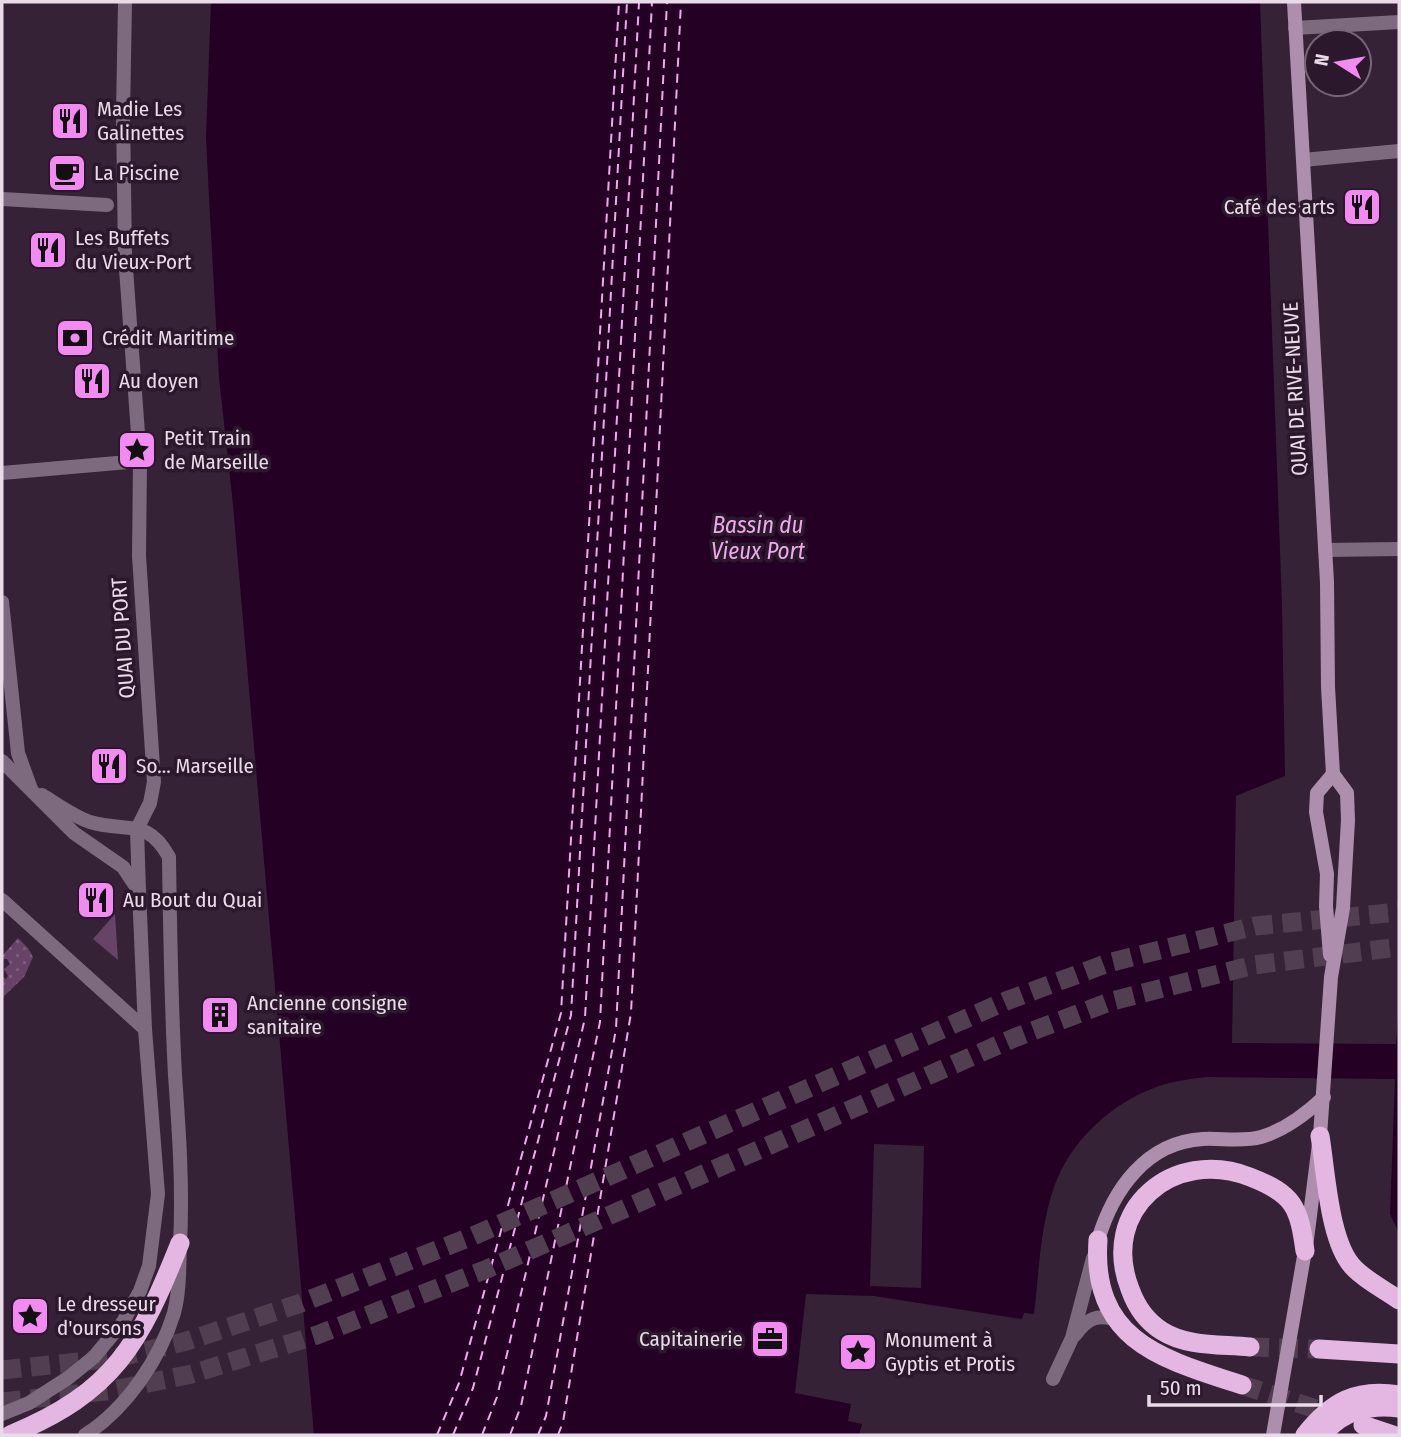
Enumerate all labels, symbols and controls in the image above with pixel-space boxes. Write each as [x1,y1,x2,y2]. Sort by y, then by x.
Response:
north arrow [1303,28,1373,98]
text: N [1309,52,1334,68]
place label: Madie Les Galinettes [97,96,184,146]
restaurant icon: Madie Les Galinettes [49,100,91,142]
cafe icon: La Piscine [46,152,88,194]
place label: La Piscine [94,160,179,186]
restaurant icon: Café des arts [1341,186,1383,228]
place label: Café des arts [1224,194,1335,220]
place label: Les Buffets du Vieux-Port [75,225,191,275]
restaurant icon: Les Buffets du Vieux-Port [27,229,69,271]
street label: QUAI DE RIVE-NEUVE [1277,301,1313,477]
bank icon: Crédit Maritime [54,317,96,359]
place label: Crédit Maritime [102,325,234,351]
restaurant icon: Au doyen [71,360,113,402]
place label: Au doyen [119,368,199,394]
place label: Petit Train de Marseille [164,425,269,475]
place icon: Petit Train de Marseille [116,429,158,471]
water label: Bassin du Vieux Port [711,511,806,565]
street label: QUAI DU PORT [106,576,140,699]
restaurant icon: So... Marseille [88,745,130,787]
place label: So... Marseille [136,753,254,779]
restaurant icon: Au Bout du Quai [75,879,117,921]
place label: Au Bout du Quai [123,887,262,913]
place label: Ancienne consigne sanitaire [247,990,407,1040]
building icon: Ancienne consigne sanitaire [199,994,241,1036]
place label: Le dresseur d'oursons [57,1291,157,1341]
place icon: Le dresseur d'oursons [9,1295,51,1337]
office icon: Capitainerie [749,1318,791,1360]
place label: Capitainerie [639,1326,743,1352]
place label: Monument à Gyptis et Protis [885,1327,1015,1377]
place icon: Monument à Gyptis et Protis [837,1331,879,1373]
scale bar [1149,1364,1320,1408]
text: 50 m [1160,1375,1202,1401]

